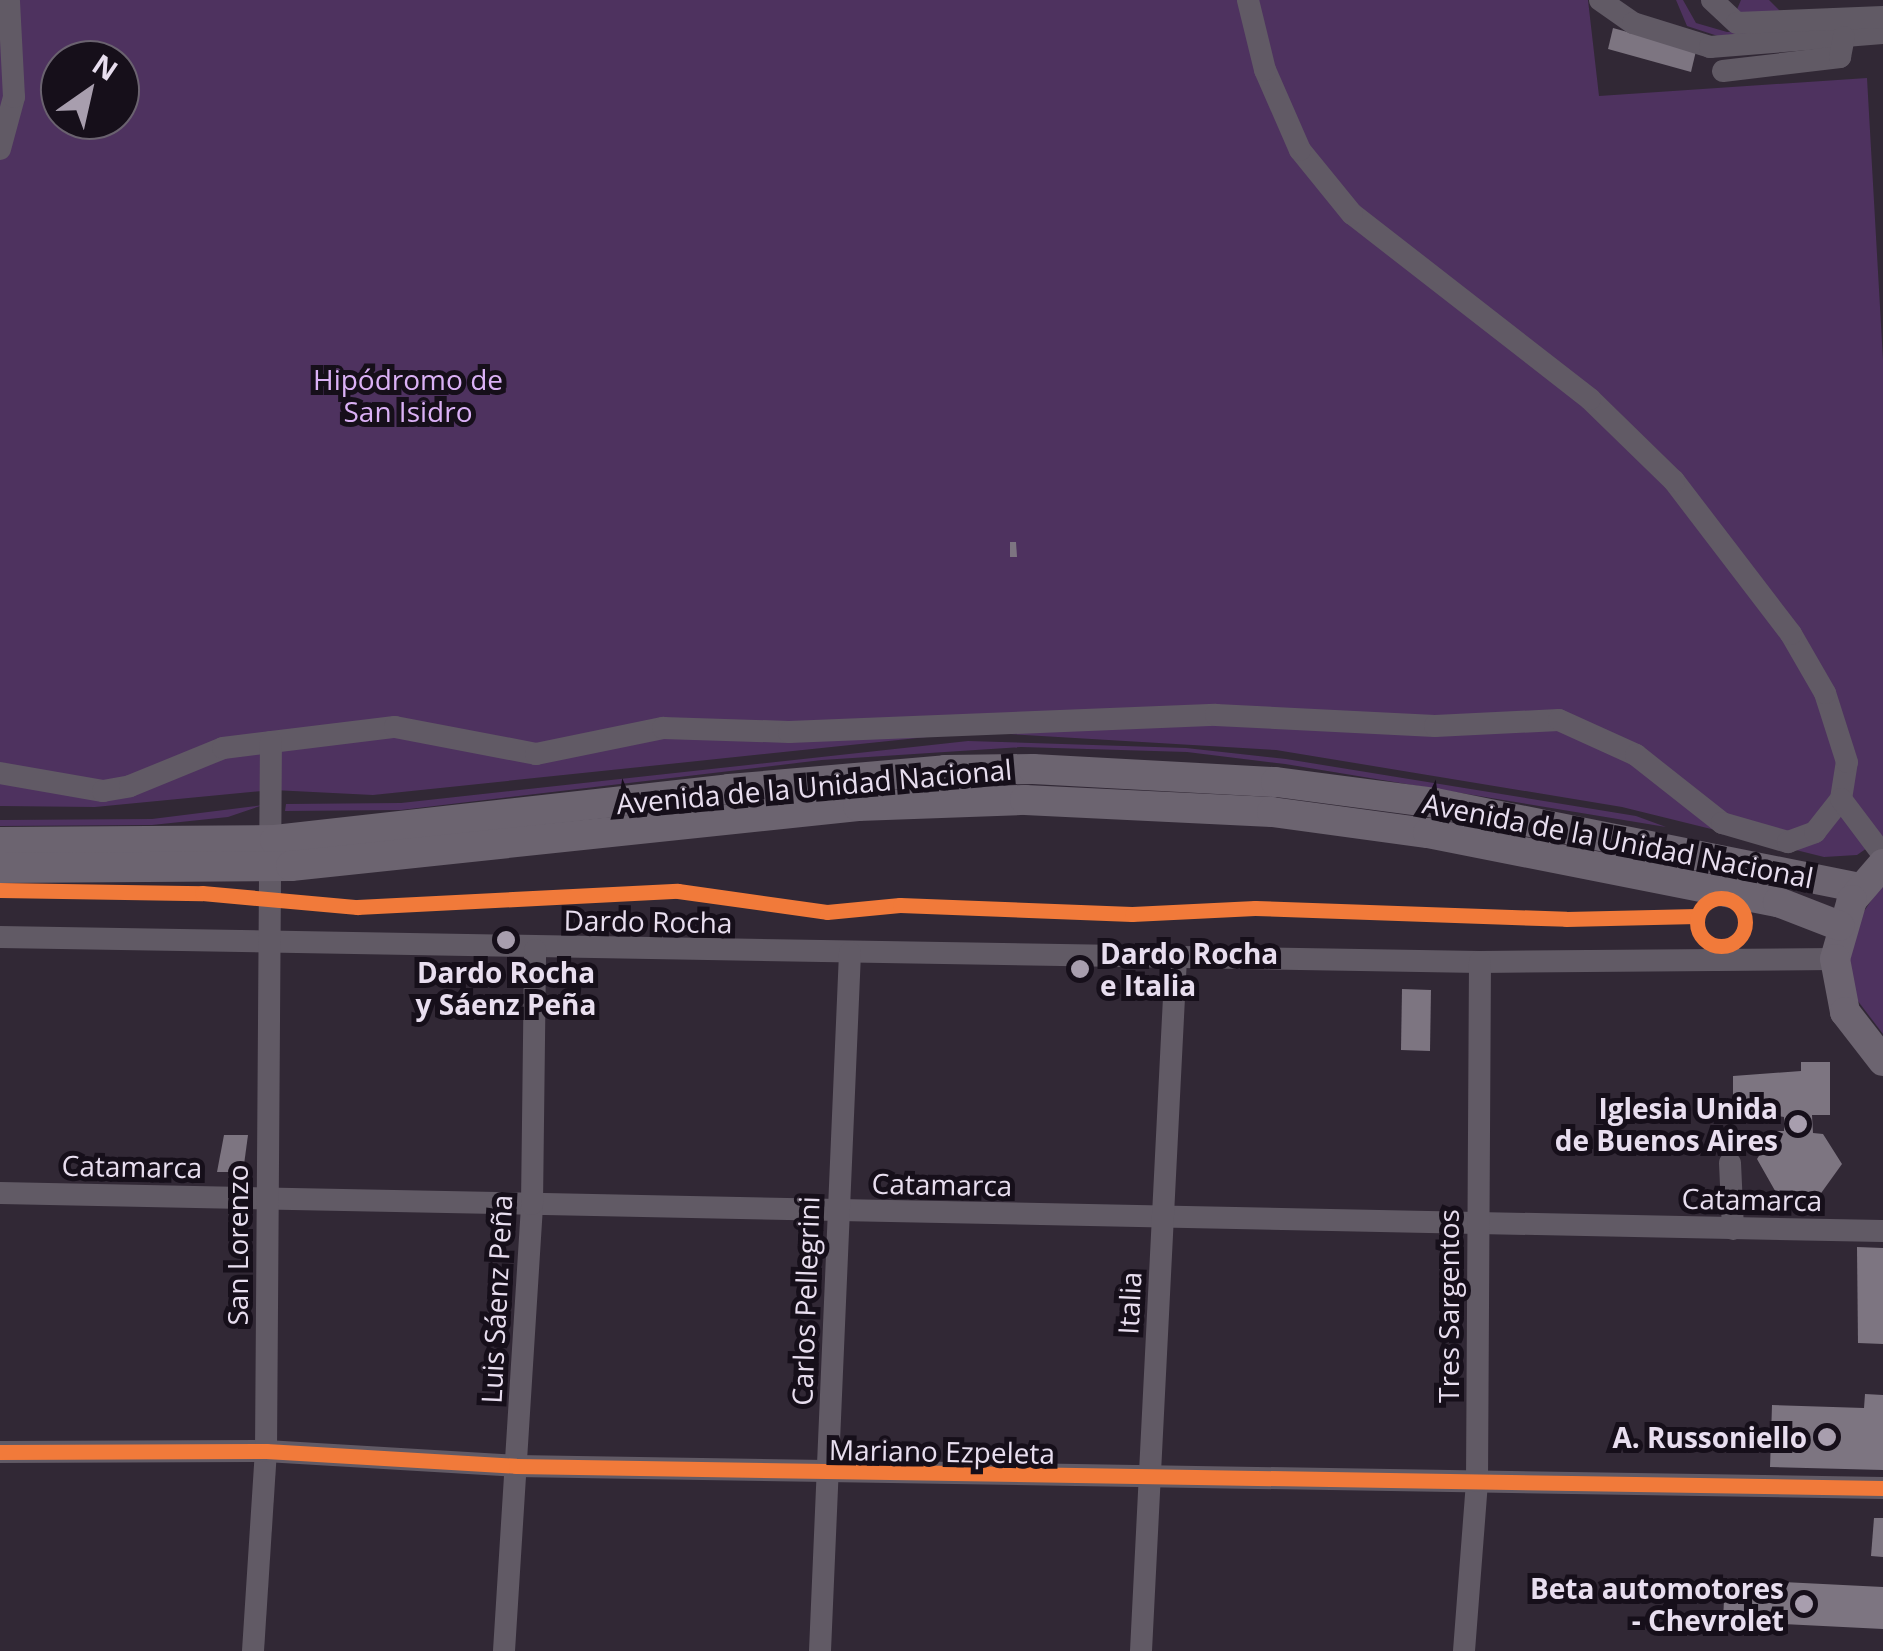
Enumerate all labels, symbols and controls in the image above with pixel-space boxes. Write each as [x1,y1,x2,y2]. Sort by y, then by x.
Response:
north arrow [40,40,140,140]
text: N [86,45,126,89]
park label: Hipódromo de San Isidro [313,362,503,428]
street label: Avenida de la Unidad Nacional [615,752,1013,820]
street label: Avenida de la Unidad Nacional [1420,786,1816,894]
street label: Dardo Rocha [563,903,733,939]
marker: Dardo Rocha y Sáenz Peña [495,929,517,951]
place label: Dardo Rocha e Italia [1100,936,1278,1002]
place label: Dardo Rocha y Sáenz Peña [416,955,596,1021]
marker: Dardo Rocha e Italia [1069,958,1091,980]
place label: Iglesia Unida de Buenos Aires [1555,1091,1778,1157]
marker: Iglesia Unida de Buenos Aires [1787,1113,1809,1135]
street label: Catamarca [61,1148,203,1184]
street label: San Lorenzo [220,1164,254,1326]
street label: Catamarca [871,1166,1013,1202]
street label: Catamarca [1681,1181,1823,1217]
street label: Luis Sáenz Peña [474,1194,518,1404]
street label: Carlos Pellegrini [785,1196,825,1406]
street label: Tres Sargentos [1431,1209,1465,1403]
street label: Italia [1111,1271,1147,1335]
place label: A. Russoniello [1612,1420,1807,1454]
marker: A. Russoniello [1816,1426,1838,1448]
street label: Mariano Ezpeleta [829,1432,1055,1470]
place label: Beta automotores - Chevrolet [1530,1571,1784,1637]
marker: Beta automotores - Chevrolet [1793,1593,1815,1615]

